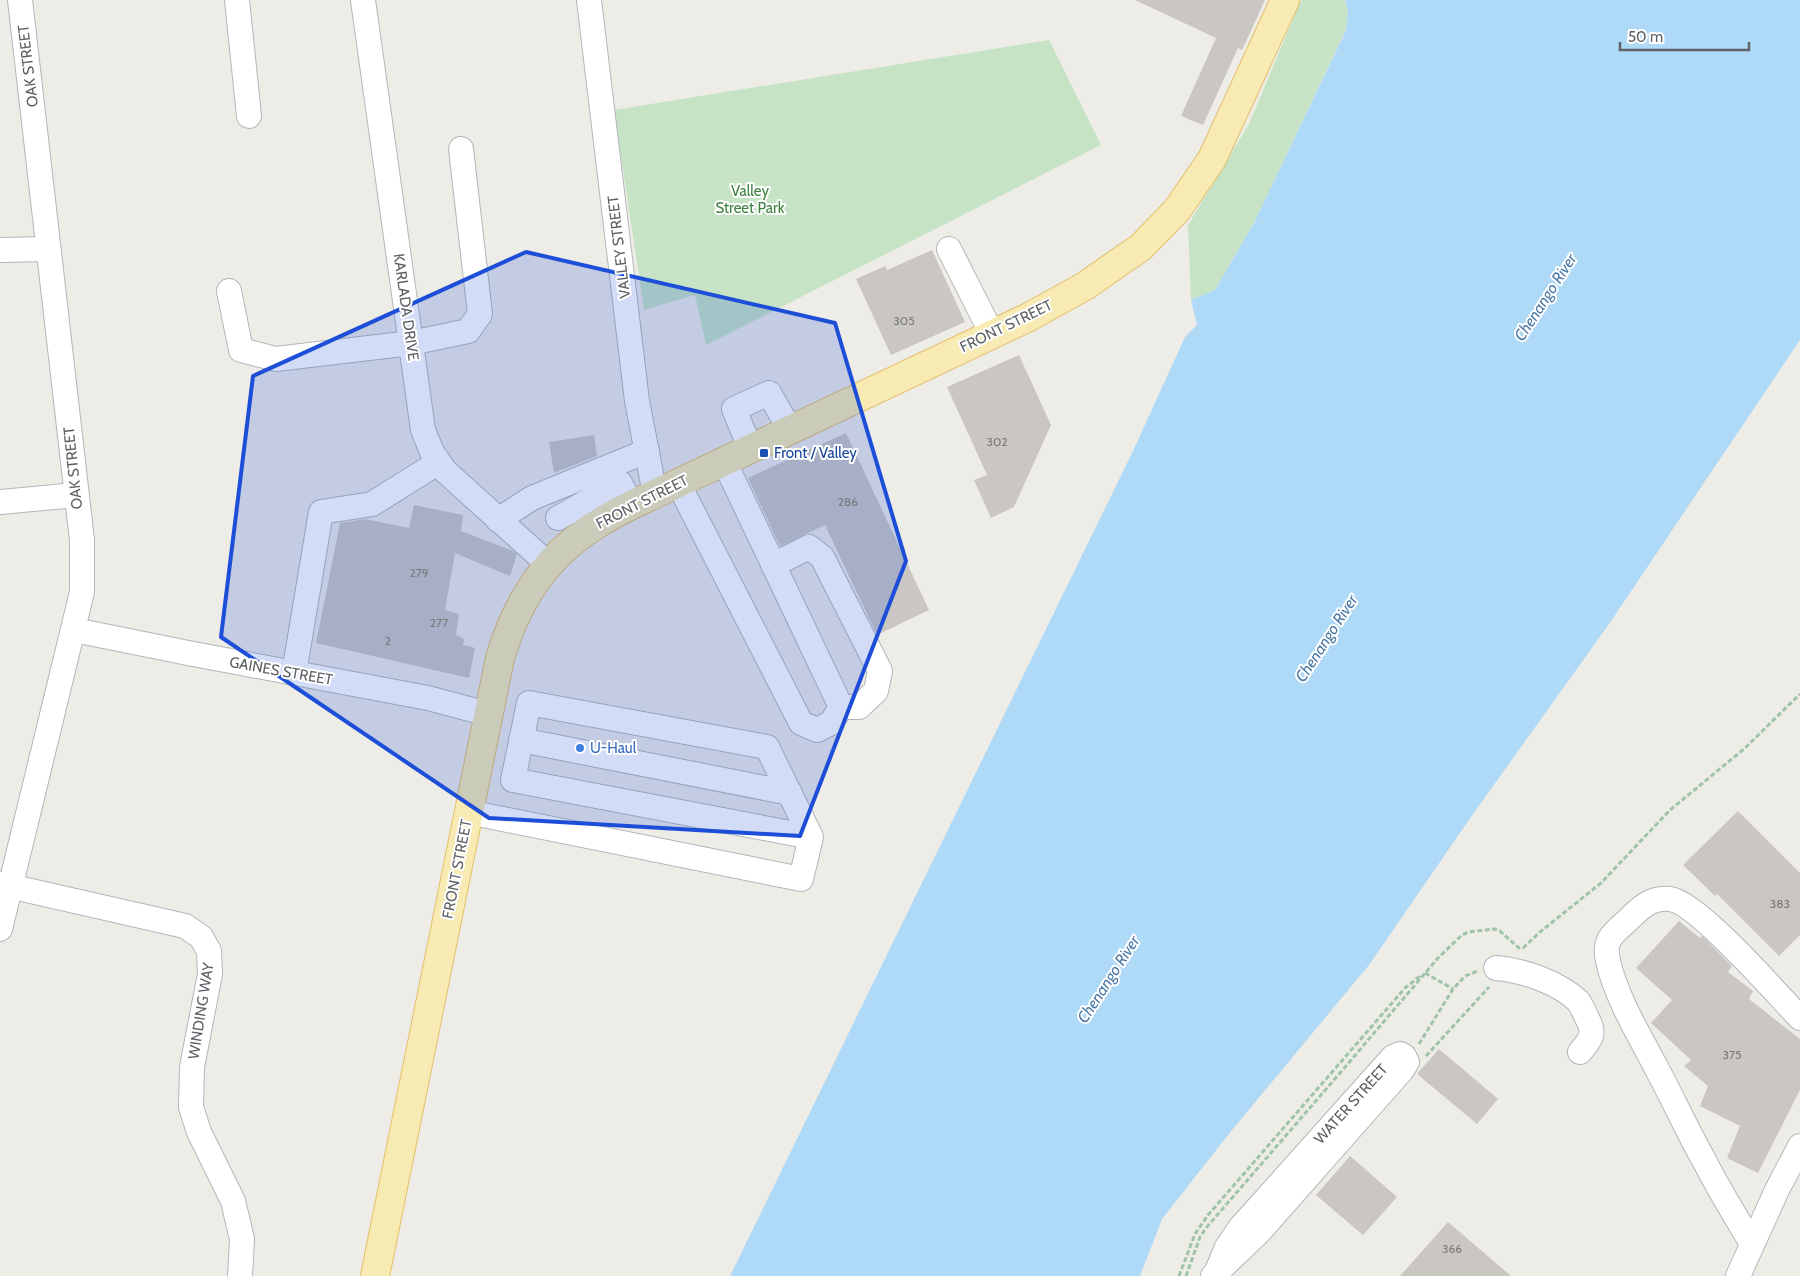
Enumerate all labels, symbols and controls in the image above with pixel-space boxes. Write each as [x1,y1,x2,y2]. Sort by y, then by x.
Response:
scale bar [1620,20,1749,52]
street label: OAK STREET [14,24,42,108]
text: 50 m [1628,28,1663,46]
park label: Valley Street Park [716,182,785,217]
street label: VALLEY STREET [604,195,634,299]
water label: Chenango River [1510,249,1581,344]
street label: KARLADA DRIVE [390,252,422,362]
street label: FRONT STREET [957,296,1055,356]
house number: 305 [893,313,915,328]
street label: OAK STREET [60,426,86,510]
house number: 302 [986,434,1008,449]
place label: Front / Valley [774,444,857,462]
marker: Front / Valley [758,447,770,459]
street label: FRONT STREET [593,471,691,533]
house number: 286 [838,494,858,509]
house number: 279 [409,565,429,580]
water label: Chenango River [1291,590,1362,685]
house number: 277 [430,615,448,630]
house number: 2 [385,633,391,648]
street label: GAINES STREET [228,653,334,689]
place label: U-Haul [590,739,637,757]
marker: U-Haul [574,742,586,754]
street label: FRONT STREET [439,818,475,920]
house number: 383 [1770,896,1790,911]
water label: Chenango River [1073,931,1144,1026]
street label: WINDING WAY [184,961,218,1061]
house number: 375 [1722,1047,1742,1062]
street label: WATER STREET [1310,1060,1392,1148]
house number: 366 [1442,1241,1462,1256]

